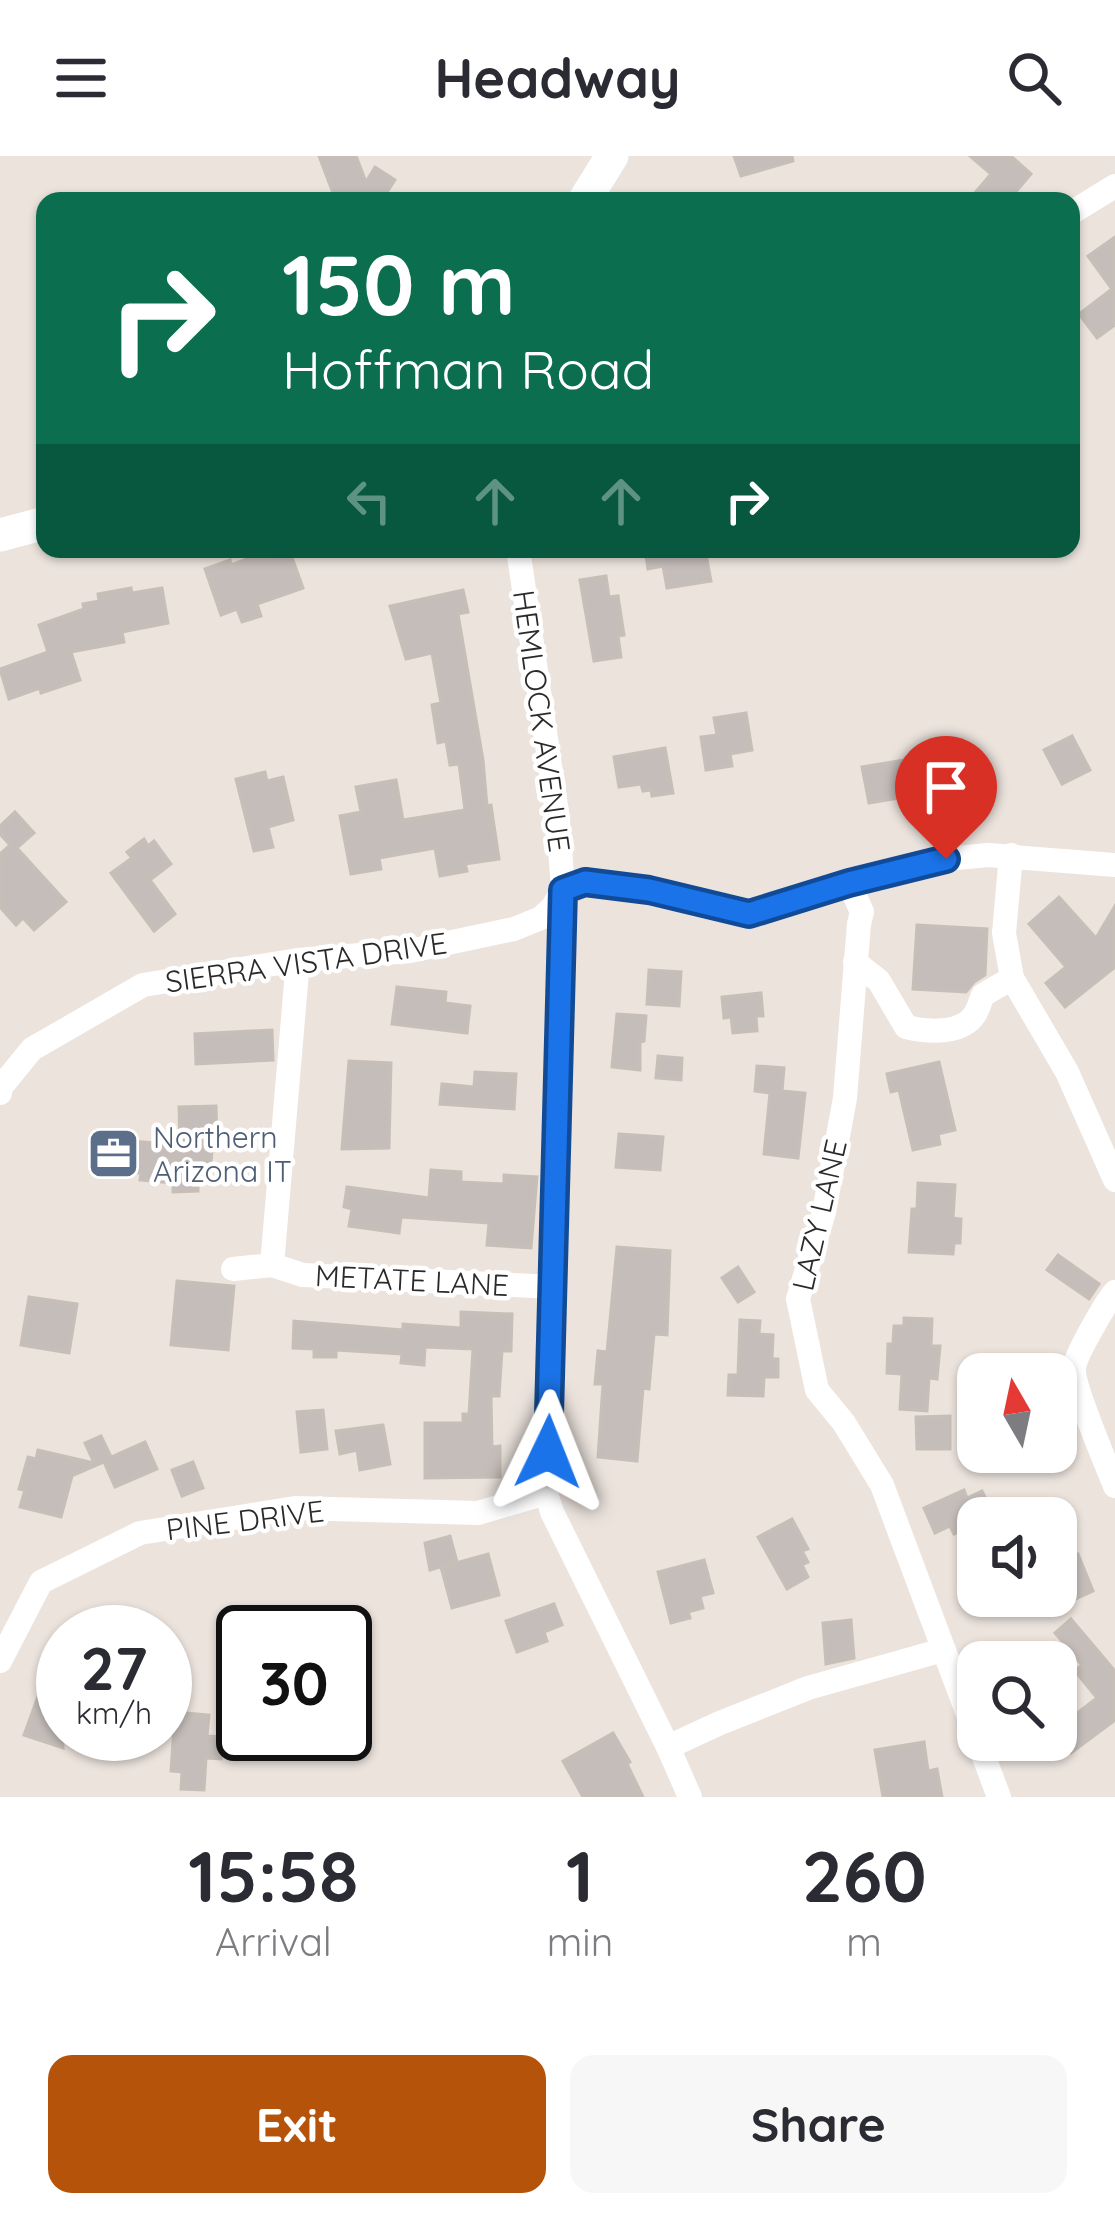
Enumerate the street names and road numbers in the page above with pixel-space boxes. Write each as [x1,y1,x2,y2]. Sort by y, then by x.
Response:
street label: HEMLOCK AVENUE [505,588,579,854]
street label: SIERRA VISTA DRIVE [163,923,449,1001]
street label: LAZY LANE [783,1136,855,1294]
street label: METATE LANE [314,1256,510,1304]
street label: PINE DRIVE [164,1491,326,1549]

